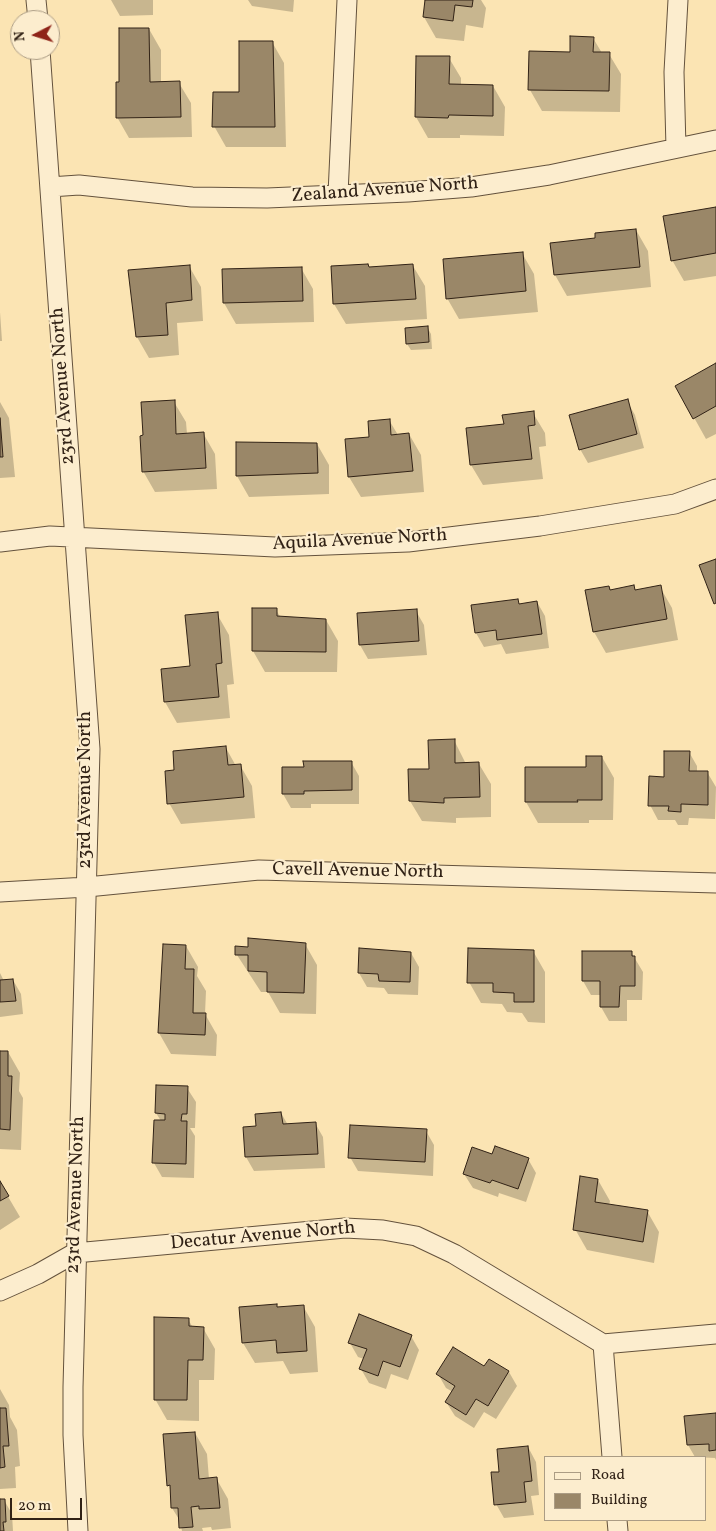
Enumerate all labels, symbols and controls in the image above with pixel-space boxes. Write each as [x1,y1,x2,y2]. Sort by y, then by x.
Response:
north arrow [10,10,60,60]
text: N [11,30,30,42]
street label: Zealand Avenue North [291,173,479,209]
street label: 23rd Avenue North [47,306,81,466]
street label: Aquila Avenue North [272,525,448,557]
street label: 23rd Avenue North [76,711,98,869]
street label: Cavell Avenue North [272,859,444,885]
street label: 23rd Avenue North [63,1116,91,1274]
street label: Decatur Avenue North [169,1218,357,1256]
legend [544,1456,706,1521]
text: Road [591,1465,625,1486]
scale bar [12,1488,85,1520]
text: Building [591,1490,647,1511]
text: 20 m [18,1496,51,1517]

